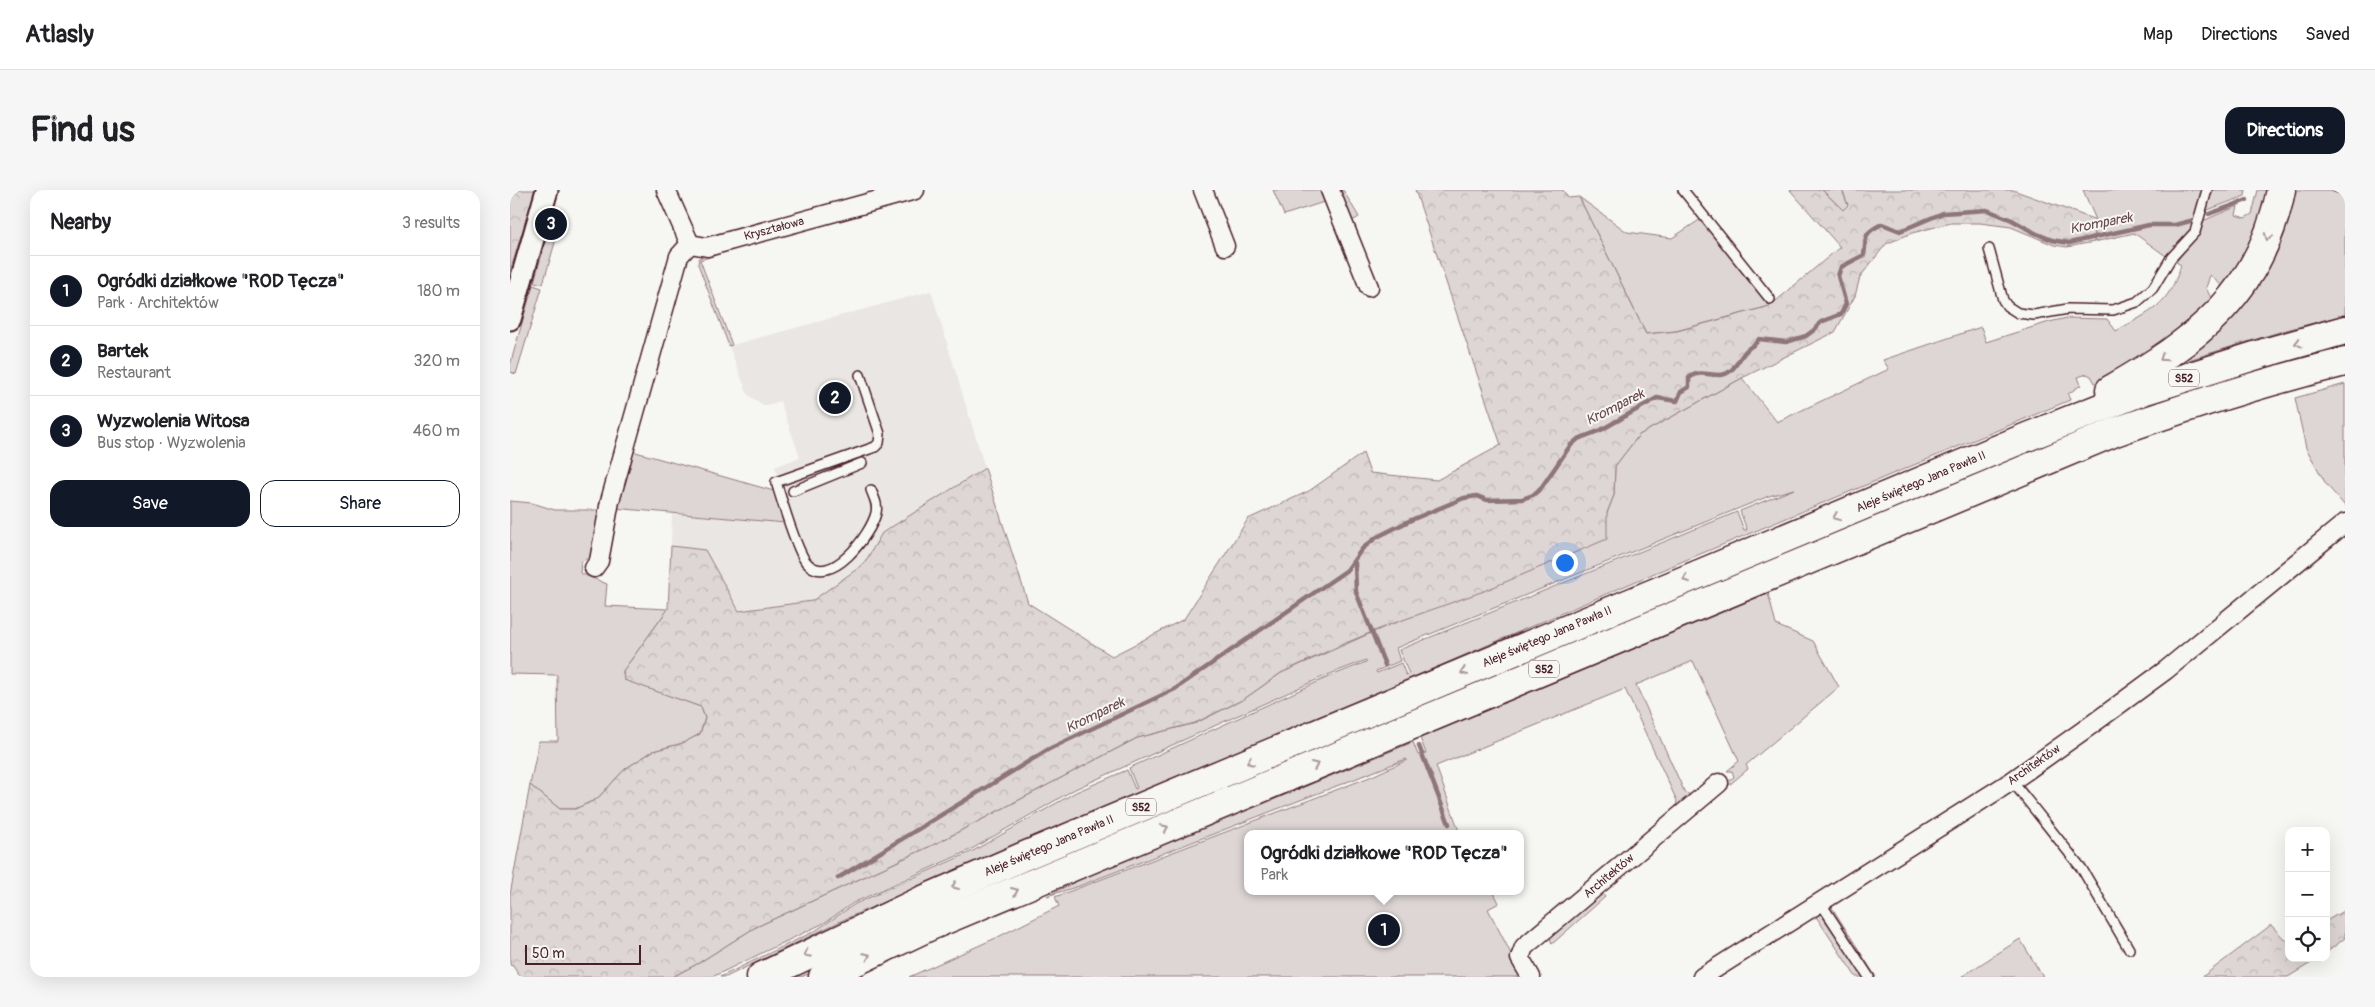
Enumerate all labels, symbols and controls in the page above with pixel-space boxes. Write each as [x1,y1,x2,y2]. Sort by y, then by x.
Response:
text: Atlasly [25,20,94,49]
text: Map [2143,23,2173,46]
text: Directions [2201,23,2277,46]
text: Saved [2305,23,2350,46]
button: Directions [2225,107,2345,154]
text: Find us [30,108,135,152]
pin: 3 [535,205,567,243]
water label: Kromparek [2068,208,2135,237]
text: Nearby [50,209,111,236]
text: 3 results [402,213,460,233]
street label: Kryształowa [742,214,806,244]
one-way arrow [2264,232,2274,241]
text: Ogródki działkowe "ROD Tęcza" [97,269,345,293]
text: 1 [63,281,69,301]
text: 180 m [417,281,460,301]
text: Park · Architektów [97,293,219,313]
one-way arrow [2294,338,2303,348]
text: Bartek [97,339,148,363]
text: 2 [62,351,70,371]
text: 320 m [414,351,460,371]
one-way arrow [2160,352,2169,361]
text: Restaurant [97,363,171,383]
road number: S52 [2169,370,2199,387]
pin: 2 [819,379,851,417]
water label: Kromparek [1583,385,1648,429]
text: Wyzwolenia Witosa [97,409,250,433]
text: 3 [62,421,70,441]
text: 460 m [413,421,460,441]
text: Bus stop · Wyzwolenia [97,433,246,453]
street label: Aleje świętego Jana Pawła II [1854,448,1988,516]
button: Save [50,480,250,527]
button: Share [260,480,460,527]
one-way arrow [1833,512,1841,522]
your location [1552,550,1578,576]
one-way arrow [1682,573,1691,584]
street label: Aleje świętego Jana Pawła II [1480,603,1614,671]
road number: S52 [1529,660,1559,678]
one-way arrow [1460,666,1469,676]
water label: Kromparek [1063,693,1128,737]
street label: Architektów [2005,741,2063,789]
one-way arrow [1246,756,1255,766]
one-way arrow [1310,760,1319,771]
road number: S52 [1126,798,1156,816]
street label: Aleje świętego Jana Pawła II [982,812,1116,880]
one-way arrow [1160,823,1169,834]
map controls [2285,827,2330,962]
button: + [2285,827,2330,872]
popup [1244,830,1524,895]
text: Ogródki działkowe "ROD Tęcza" [1260,841,1508,865]
street label: Architektów [1581,851,1637,901]
text: Park [1260,865,1288,885]
button: − [2285,872,2330,917]
one-way arrow [951,880,960,891]
one-way arrow [1010,886,1019,897]
pin: 1 [1368,911,1400,949]
button: locate [2285,917,2330,962]
scale bar [525,942,641,965]
text: 50 m [532,945,565,962]
one-way arrow [803,948,812,958]
one-way arrow [861,952,870,962]

